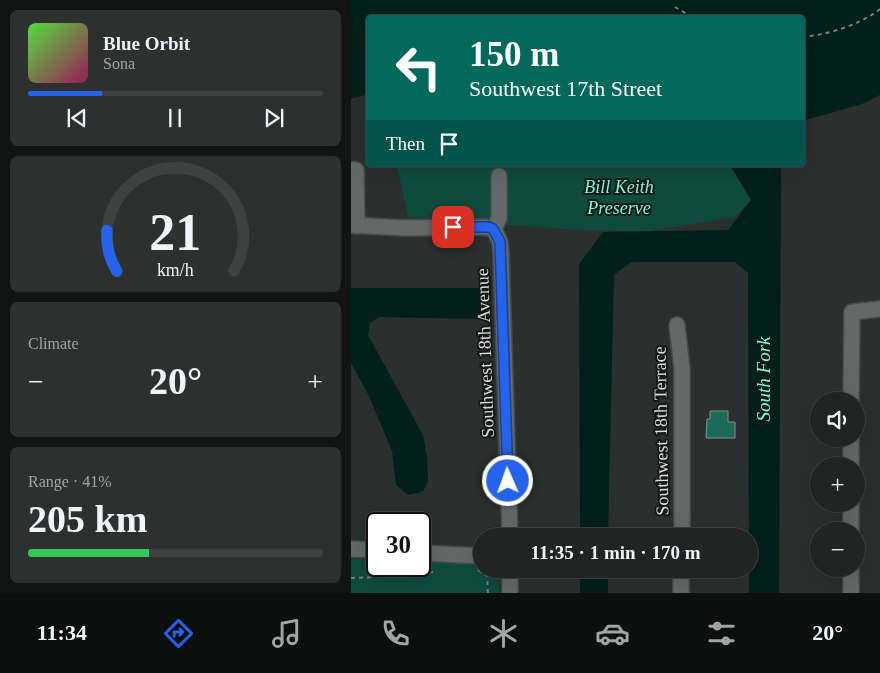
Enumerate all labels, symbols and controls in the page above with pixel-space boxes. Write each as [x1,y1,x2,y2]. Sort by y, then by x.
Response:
text: Blue Orbit [103,33,190,54]
icon: left [386,35,451,100]
text: 150 m [469,35,559,74]
text: Sona [103,55,135,72]
text: Southwest 17th Street [469,76,662,101]
icon: previous [63,104,91,132]
icon: pause [161,104,189,132]
icon: next [260,104,288,132]
icon: arrive [435,130,463,158]
text: Then [386,133,425,154]
park label: Bill Keith Preserve [584,177,654,218]
text: 21 [150,204,202,261]
pin [432,206,474,248]
icon: arrive [439,213,467,241]
text: km/h [157,260,194,280]
street label: Southwest 18th Avenue [472,268,498,438]
text: Climate [28,335,79,352]
water label: South Fork [753,336,774,421]
street label: Southwest 18th Terrace [650,346,672,516]
text: 20° [149,360,202,402]
text: − [28,366,44,397]
text: + [307,366,323,397]
map controls [810,392,865,577]
button: sound [810,392,865,447]
position arrow [481,454,533,506]
button: + [810,457,865,512]
text: Range · 41% [28,473,112,490]
text: 205 km [28,498,147,540]
speed limit sign: 30 [366,512,431,577]
button: − [810,522,865,577]
text: 11:35 · 1 min · 170 m [531,542,700,563]
icon: directions [161,616,196,651]
icon: music [269,616,304,651]
icon: phone [378,616,413,651]
icon: climate [486,616,521,651]
icon: car [595,616,630,651]
icon: filters [704,616,739,651]
text: 11:34 [37,620,87,645]
text: 20° [812,620,843,645]

